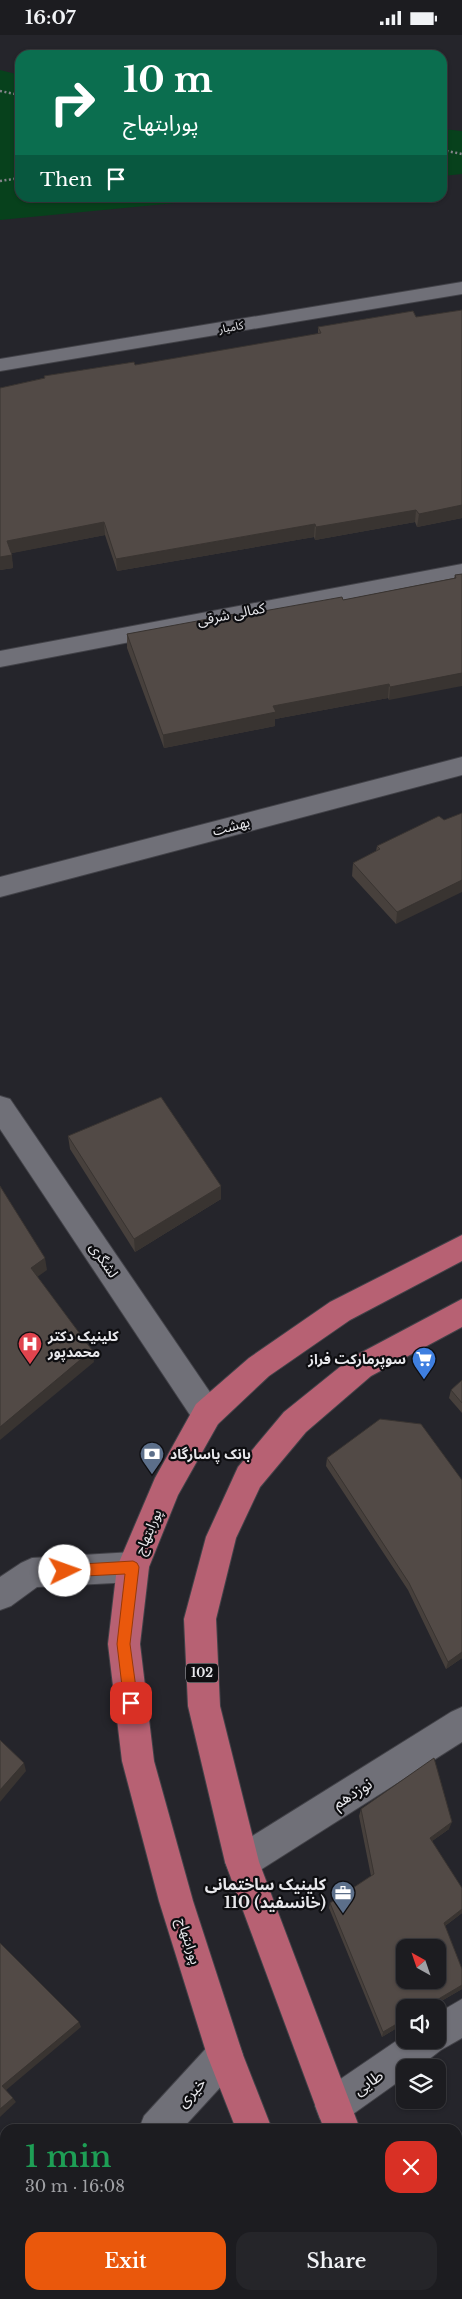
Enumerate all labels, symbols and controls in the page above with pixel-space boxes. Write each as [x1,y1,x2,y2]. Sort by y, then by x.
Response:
text: 16:07 [25,6,76,29]
text: 10 m [123,58,213,101]
icon: right [40,70,105,135]
text: پورابتهاج [123,110,198,137]
icon: arrive [102,165,130,193]
text: Then [40,168,92,191]
street label: کامیار [217,318,245,336]
street label: کمالی شرقی [196,599,267,629]
street label: بهشت [210,812,252,840]
street label: لشگری [86,1239,122,1281]
place label: کلینیک دکتر محمدپور [47,1327,119,1362]
hospital icon: کلینیک دکتر محمدپور [17,1331,43,1365]
supermarket icon: سوپرمارکت فراز [411,1346,437,1380]
place label: سوپرمارکت فراز [307,1350,406,1369]
bank icon: بانک پاسارگاد [139,1441,165,1475]
place label: بانک پاسارگاد [170,1445,251,1464]
street label: پورابتهاج [130,1506,168,1558]
position arrow [38,1544,90,1596]
road number: 102 [186,1664,218,1683]
pin [110,1682,152,1724]
icon: arrive [117,1689,145,1717]
street label: نوزدهم [328,1773,377,1815]
place label: کلینیک ساختمانی 110 (خانسفید) [205,1874,327,1912]
office icon: کلینیک ساختمانی 110 (خانسفید) [330,1880,356,1914]
street label: پورابتهاج [171,1915,205,1967]
north arrow [396,1939,446,1989]
map controls [396,1939,446,2109]
button: sound [396,1999,446,2049]
button: layers [396,2059,446,2109]
street label: طایی [349,2065,387,2099]
street label: خیری [172,2073,210,2111]
text: 1 min [25,2138,111,2175]
button: close [385,2141,437,2193]
text: 30 m · 16:08 [25,2176,125,2196]
button: Exit [25,2232,226,2290]
button: Share [236,2232,437,2290]

